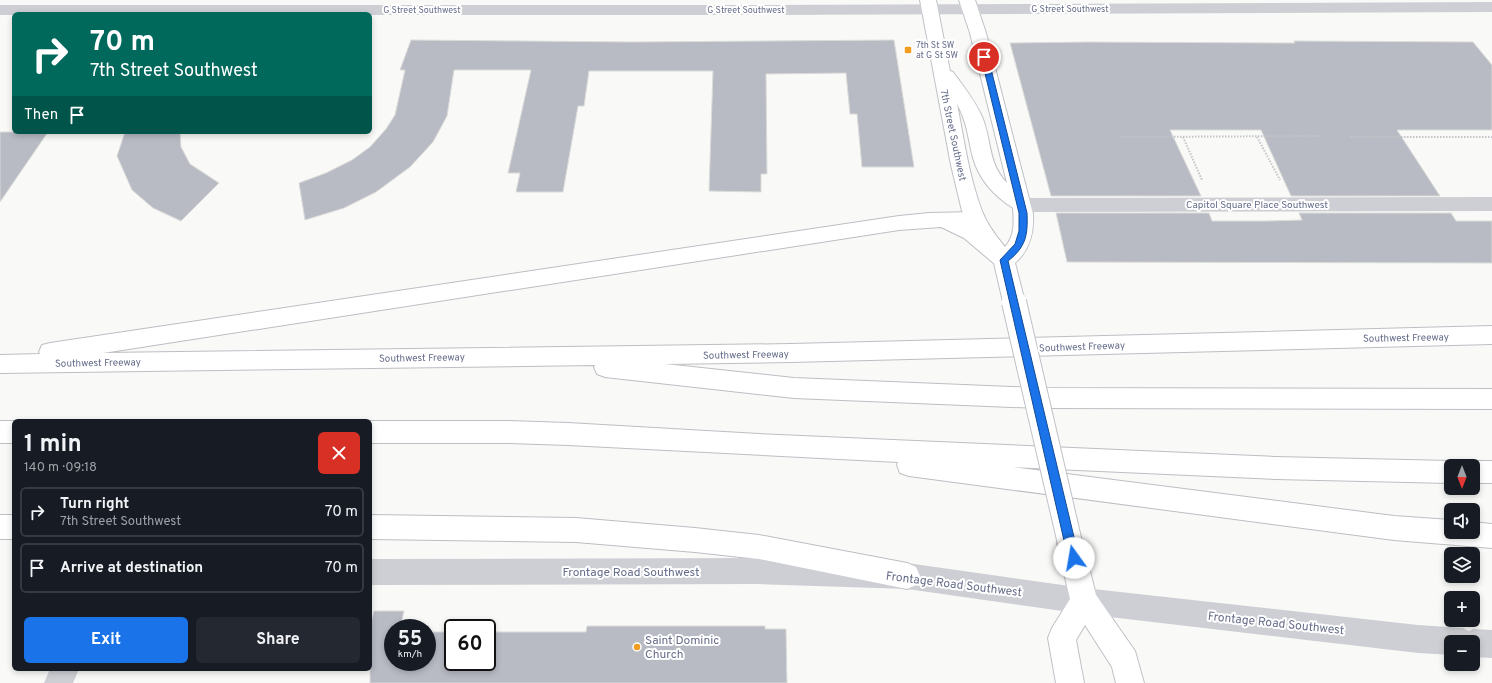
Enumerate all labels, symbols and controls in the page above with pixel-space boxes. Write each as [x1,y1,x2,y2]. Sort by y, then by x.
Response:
street label: G Street Southwest [1031,4,1109,15]
street label: G Street Southwest [383,5,461,16]
street label: G Street Southwest [707,5,785,16]
text: 70 m [90,25,155,61]
icon: right [24,28,76,80]
place label: 7th St SW at G St SW [916,40,958,61]
pin [967,40,1001,74]
marker: 7th St SW at G St SW [903,45,913,55]
icon: arrive [973,46,995,68]
text: 7th Street Southwest [90,60,258,83]
street label: 7th Street Southwest [936,88,969,182]
icon: arrive [66,104,88,126]
text: Then [24,106,58,125]
street label: Capitol Square Place Southwest [1186,199,1328,212]
street label: Southwest Freeway [1363,331,1449,346]
street label: Southwest Freeway [1039,340,1125,355]
street label: Southwest Freeway [703,348,789,363]
street label: Southwest Freeway [379,351,465,366]
street label: Southwest Freeway [55,356,141,371]
text: 1 min [24,430,82,460]
button: close [318,432,360,474]
north arrow [1444,459,1480,495]
map controls [1444,459,1480,671]
text: 140 m · 09:18 [24,460,97,476]
text: Turn right [60,495,129,514]
icon: right [26,501,48,523]
text: 70 m [325,503,358,522]
button: sound [1444,503,1480,539]
text: 7th Street Southwest [60,514,181,530]
position arrow [1053,537,1095,579]
button: layers [1444,547,1480,583]
icon: arrive [26,557,48,579]
text: Arrive at destination [60,559,203,578]
text: 70 m [325,559,358,578]
street label: Frontage Road Southwest [562,565,700,581]
street label: Frontage Road Southwest [885,569,1023,601]
button: + [1444,591,1480,627]
street label: Frontage Road Southwest [1207,609,1345,639]
button: Exit [24,617,188,663]
button: Share [196,617,360,663]
speed limit sign: 60 [444,619,496,671]
text: 55 [398,627,422,653]
place label: Saint Dominic Church [645,633,719,663]
button: − [1444,635,1480,671]
marker: Saint Dominic Church [632,642,642,652]
text: km/h [398,648,422,661]

